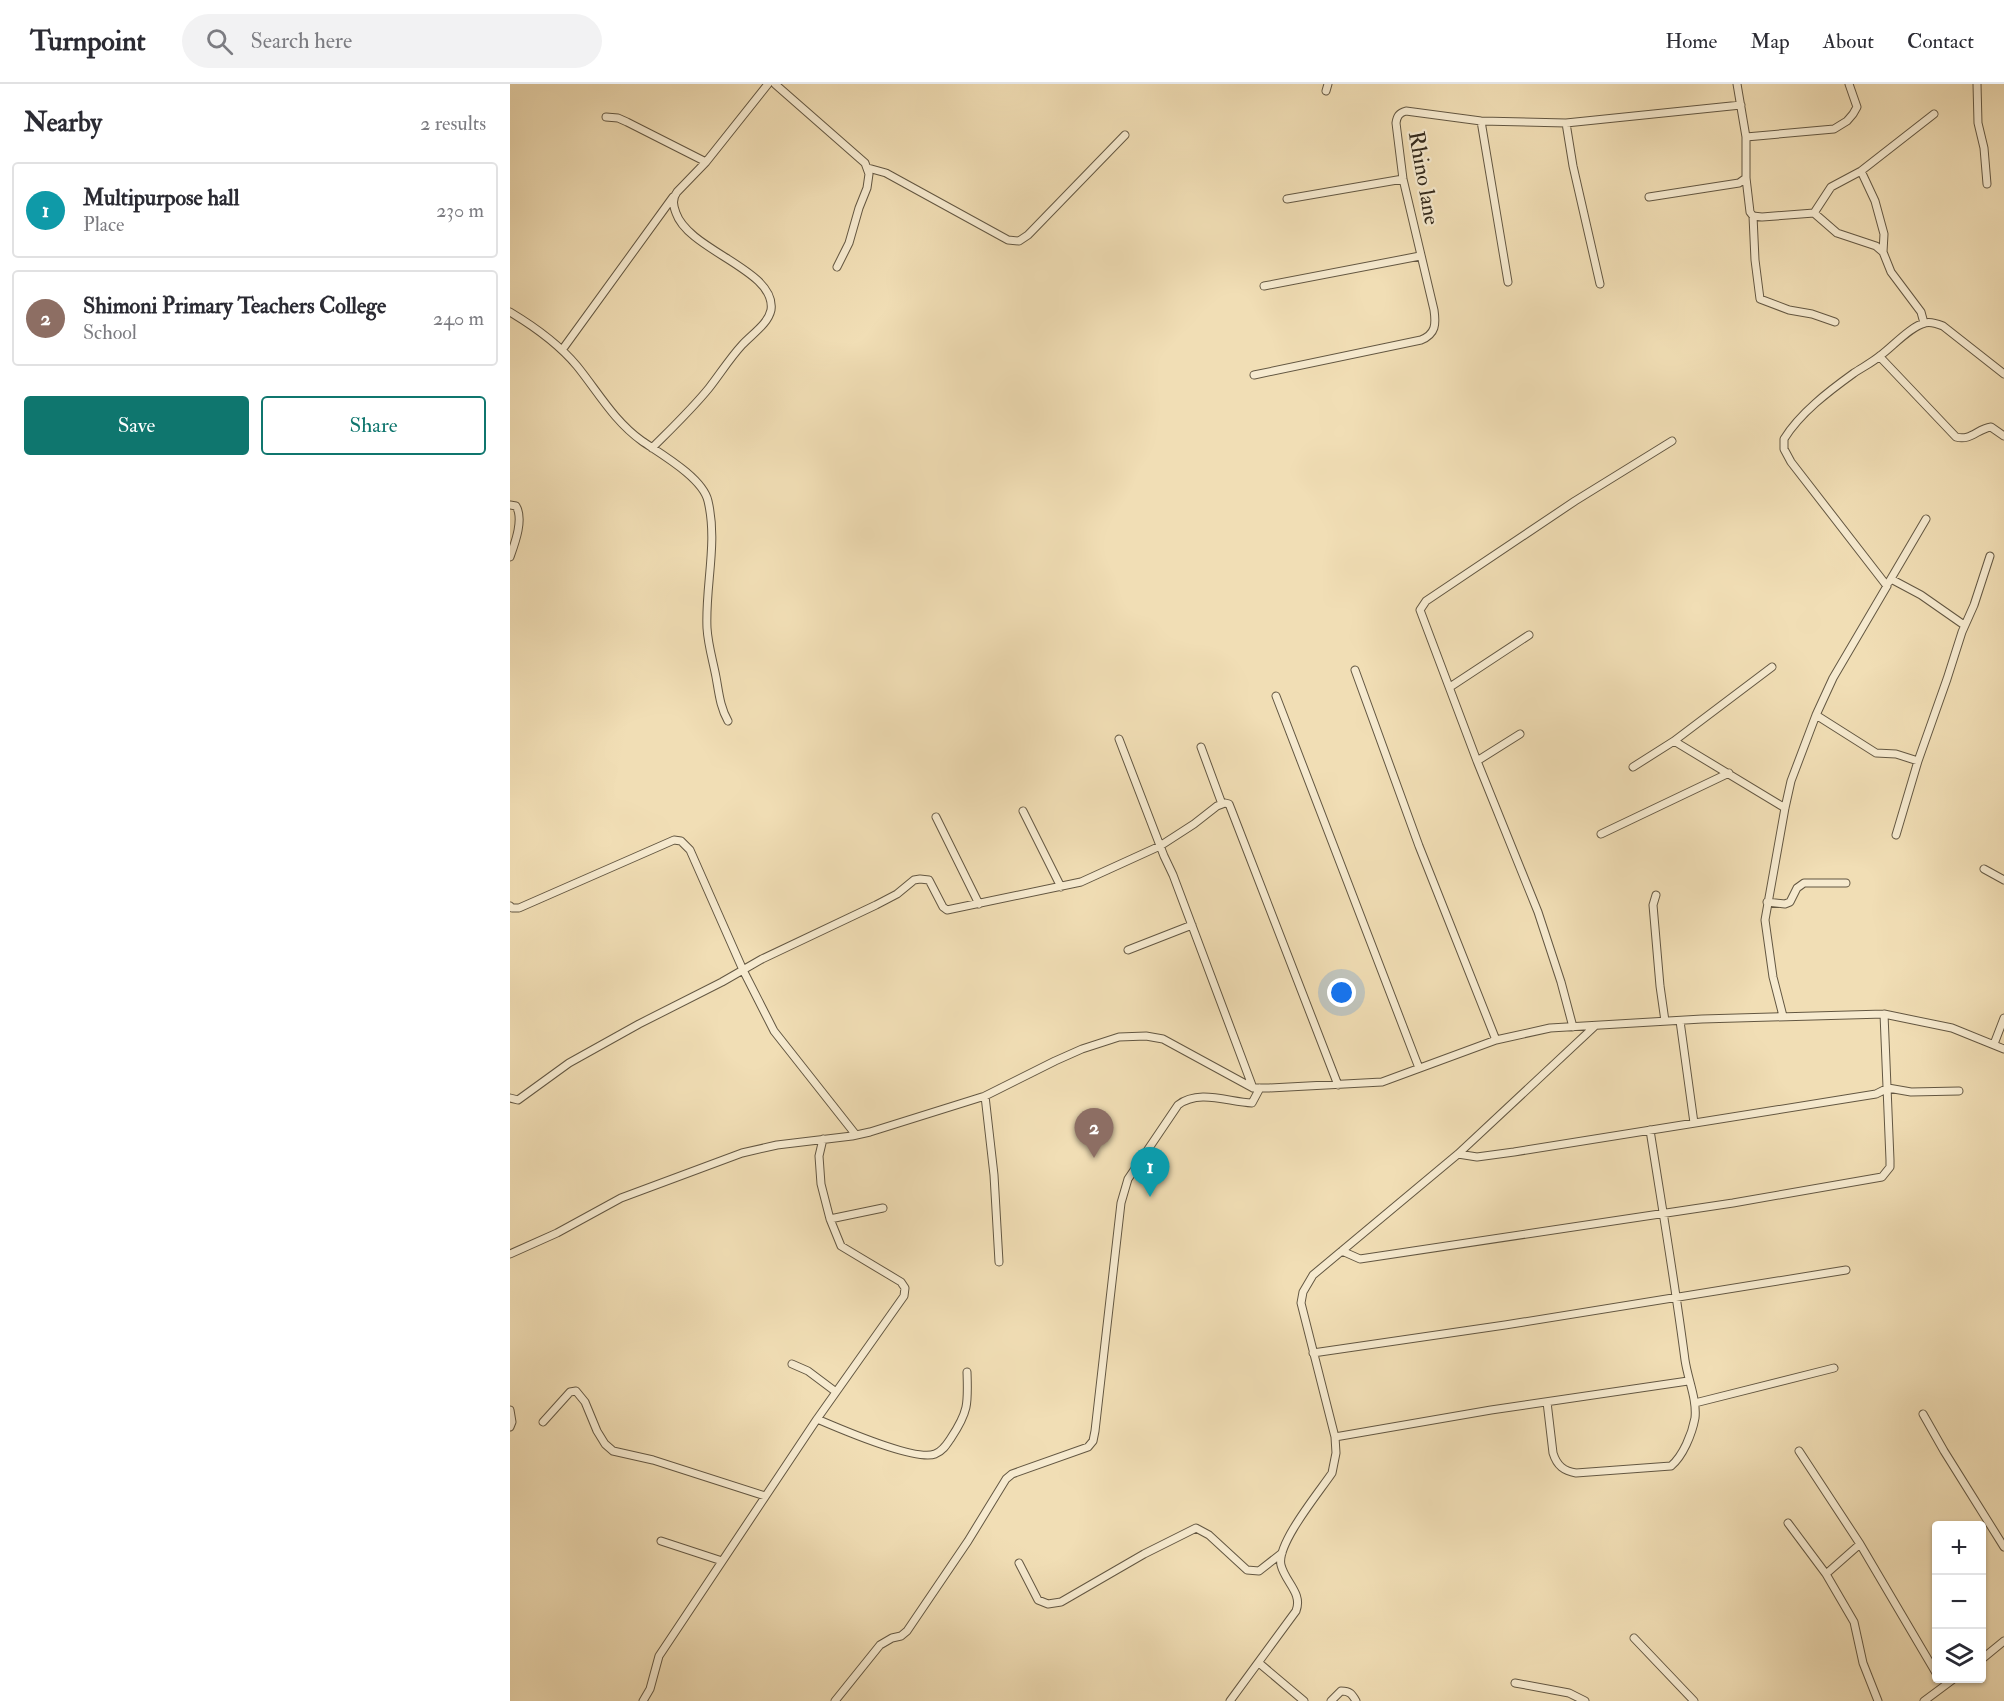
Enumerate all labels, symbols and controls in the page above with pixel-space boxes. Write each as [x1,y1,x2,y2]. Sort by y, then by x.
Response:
search box [182,14,602,68]
text: Turnpoint [30,24,146,59]
icon: search [203,25,236,58]
text: Search here [251,27,352,55]
text: Home [1665,28,1717,55]
text: Map [1750,28,1790,55]
text: About [1823,28,1874,55]
text: Contact [1907,28,1974,55]
text: Nearby [24,107,102,139]
text: 2 results [420,111,486,136]
street label: Rhino lane [1402,129,1446,227]
text: Multipurpose hall [83,184,239,212]
text: 1 [42,198,49,223]
text: 230 m [436,198,484,223]
text: Place [83,212,124,237]
text: Shimoni Primary Teachers College [83,292,386,320]
text: 2 [40,306,51,331]
text: 240 m [433,306,484,331]
text: School [83,320,137,345]
button: Save [24,396,249,455]
button: Share [261,396,486,455]
your location [1327,978,1356,1007]
pin: 2 [1074,1108,1114,1158]
pin: 1 [1130,1148,1170,1197]
map controls [1932,1521,1986,1683]
button: + [1932,1521,1986,1575]
button: − [1932,1575,1986,1629]
button: layers [1932,1629,1986,1683]

